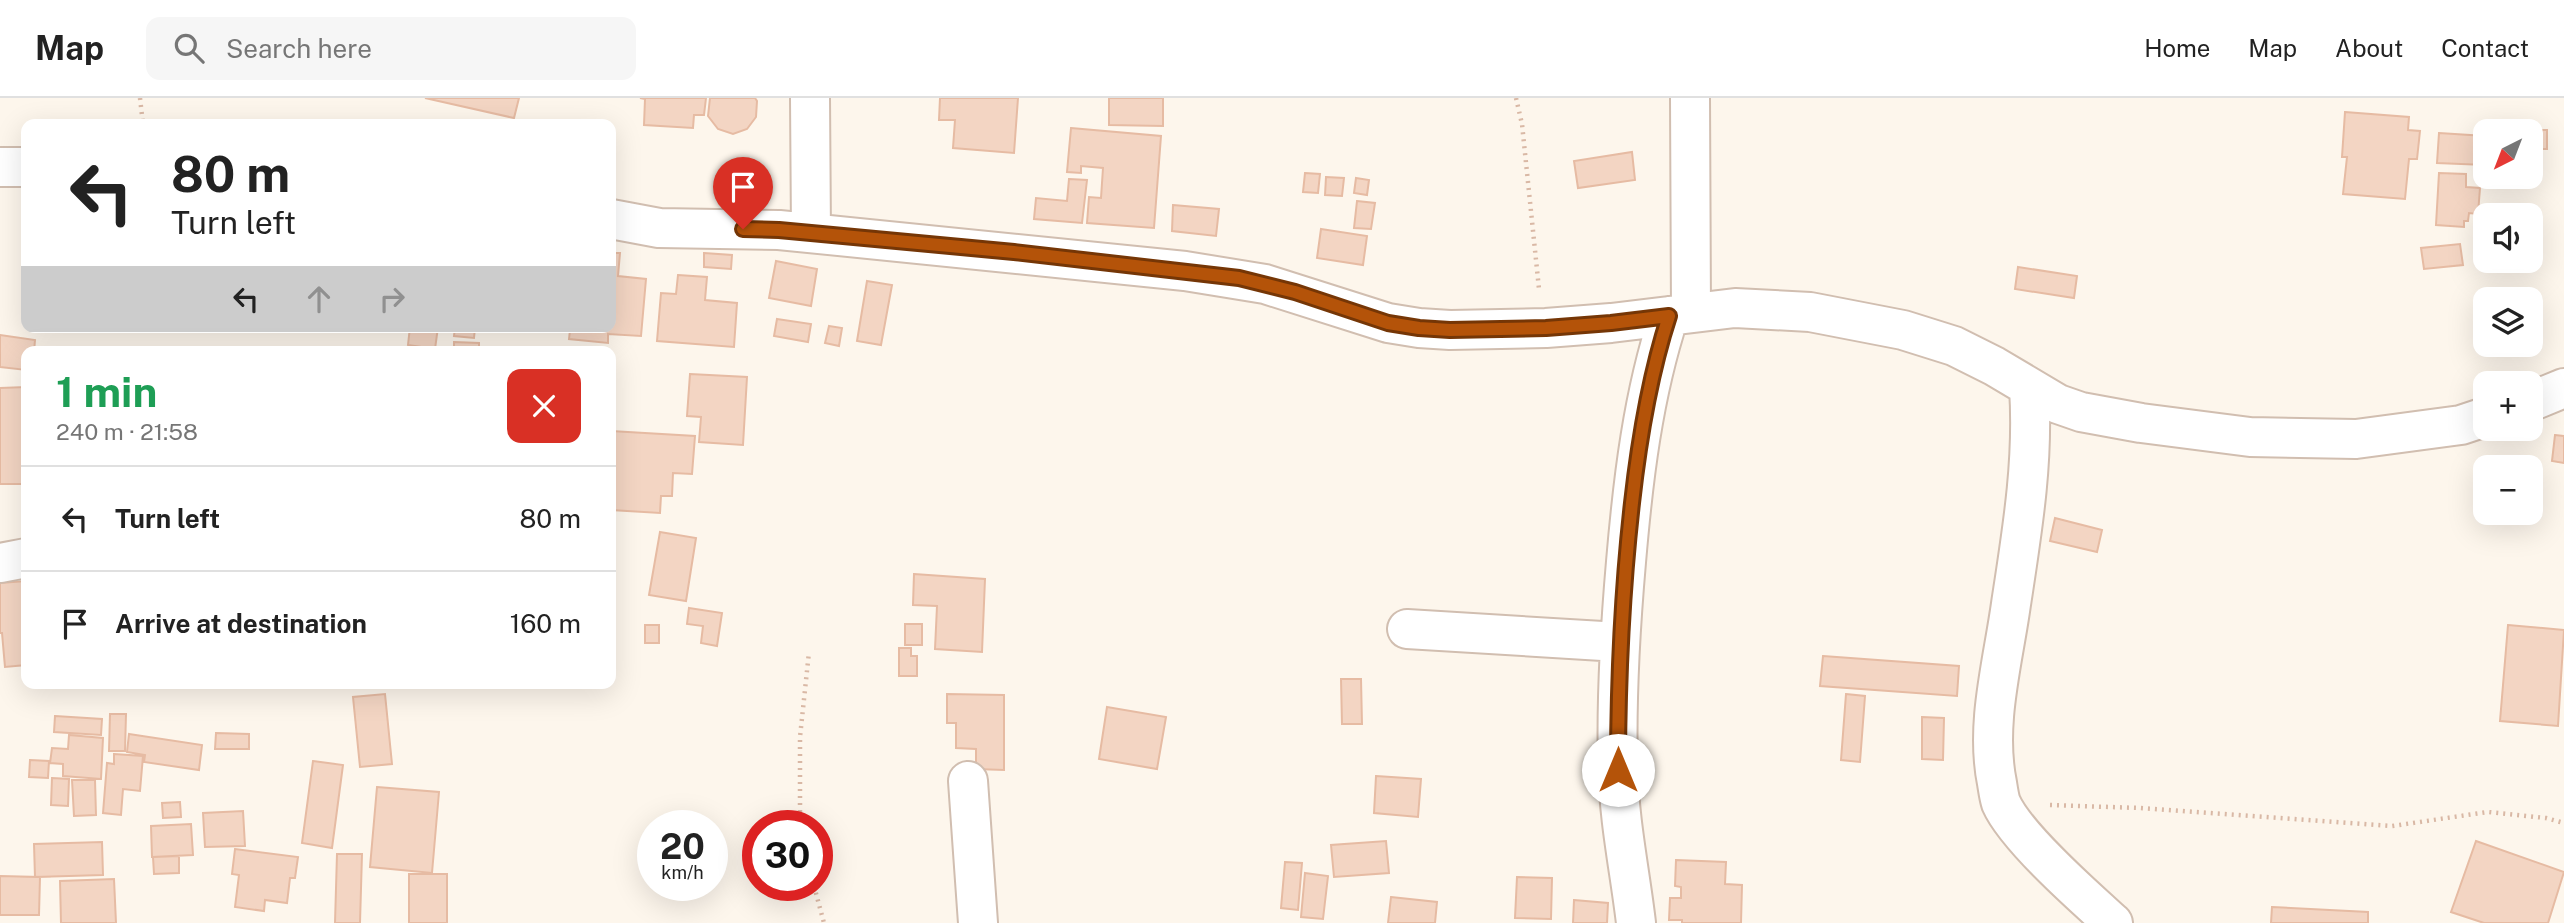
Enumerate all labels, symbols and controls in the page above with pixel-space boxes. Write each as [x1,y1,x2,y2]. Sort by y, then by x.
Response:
search box [146,17,636,80]
text: Map [35,29,104,67]
icon: search [170,29,208,67]
text: Search here [226,33,372,64]
text: Home [2144,34,2210,62]
text: Map [2248,34,2297,62]
text: About [2335,34,2403,62]
text: Contact [2441,34,2529,62]
north arrow [2473,119,2543,189]
map controls [2473,119,2543,525]
text: 80 m [171,145,290,203]
icon: left [56,147,147,238]
pin [713,157,773,229]
icon: arrive [724,168,762,206]
button: sound [2473,203,2543,273]
text: Turn left [171,204,296,241]
icon: left [227,280,265,318]
icon: ahead [300,280,338,318]
icon: right [373,280,411,318]
button: layers [2473,287,2543,357]
text: 1 min [56,367,157,416]
button: close [507,369,581,443]
button: + [2473,371,2543,441]
text: 240 m · 21:58 [56,418,198,445]
button: − [2473,455,2543,525]
icon: left [56,500,94,538]
text: Turn left [115,503,220,534]
text: 80 m [520,503,581,534]
icon: arrive [56,605,94,643]
text: Arrive at destination [115,608,367,639]
text: 160 m [510,608,581,639]
position arrow [1581,733,1655,807]
speed limit sign: 30 [742,810,833,901]
text: 20 [660,826,705,867]
text: km/h [661,862,704,883]

